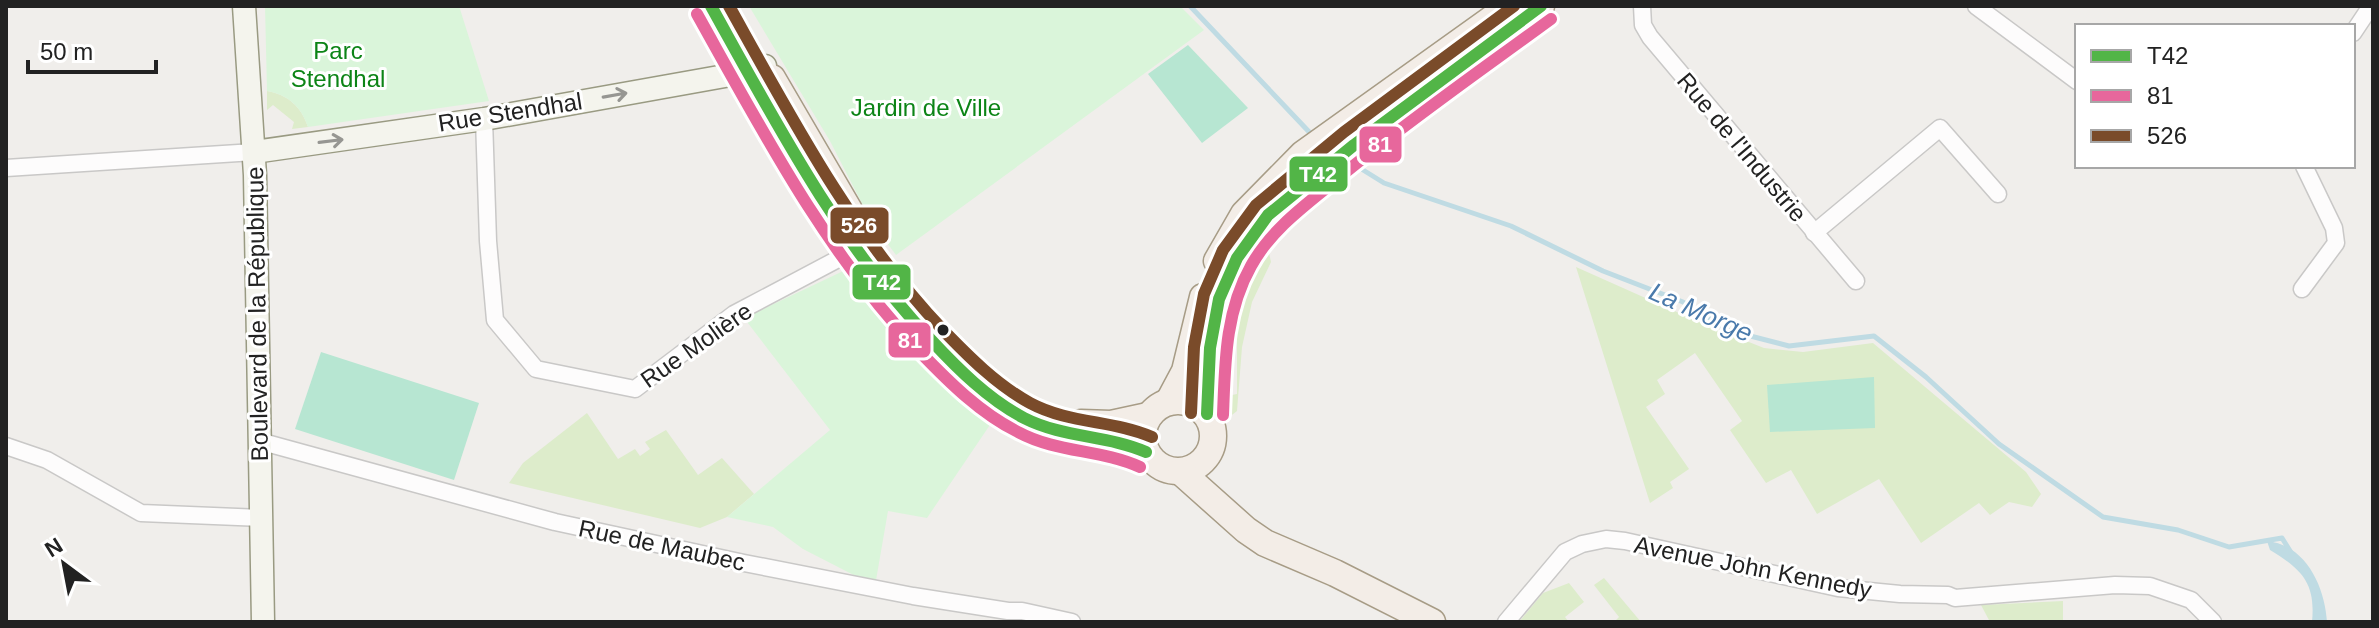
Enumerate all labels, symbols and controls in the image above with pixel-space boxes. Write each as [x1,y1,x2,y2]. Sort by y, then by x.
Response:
scale bar [28,24,156,74]
legend [2075,24,2355,168]
park label: Parc Stendhal [291,37,385,92]
text: 50 m [40,38,93,65]
text: T42 [2147,42,2188,69]
street label: Rue de l'Industrie [1672,67,1812,227]
text: 81 [2147,82,2174,109]
street label: Rue Stendhal [436,87,584,137]
one-way arrow [602,87,628,102]
park label: Jardin de Ville [851,94,1001,121]
text: 526 [2147,122,2187,149]
line badge: 81 [1358,125,1403,164]
text: 81 [1368,132,1392,157]
one-way arrow [318,133,343,148]
line badge: T42 [1288,155,1349,193]
text: T42 [1299,162,1337,187]
street label: Boulevard de la République [241,166,273,462]
line badge: 526 [829,206,890,245]
text: 526 [841,213,877,238]
line badge: T42 [851,263,912,301]
text: T42 [863,270,901,295]
water label: La Morge [1645,276,1757,348]
street label: Rue Molière [635,297,757,393]
line badge: 81 [887,321,932,359]
unlabelled marker [935,322,951,338]
text: 81 [898,328,922,353]
street label: Rue de Maubec [576,514,748,576]
north arrow [24,524,104,604]
street label: Avenue John Kennedy [1632,531,1874,603]
text: N [40,533,67,562]

